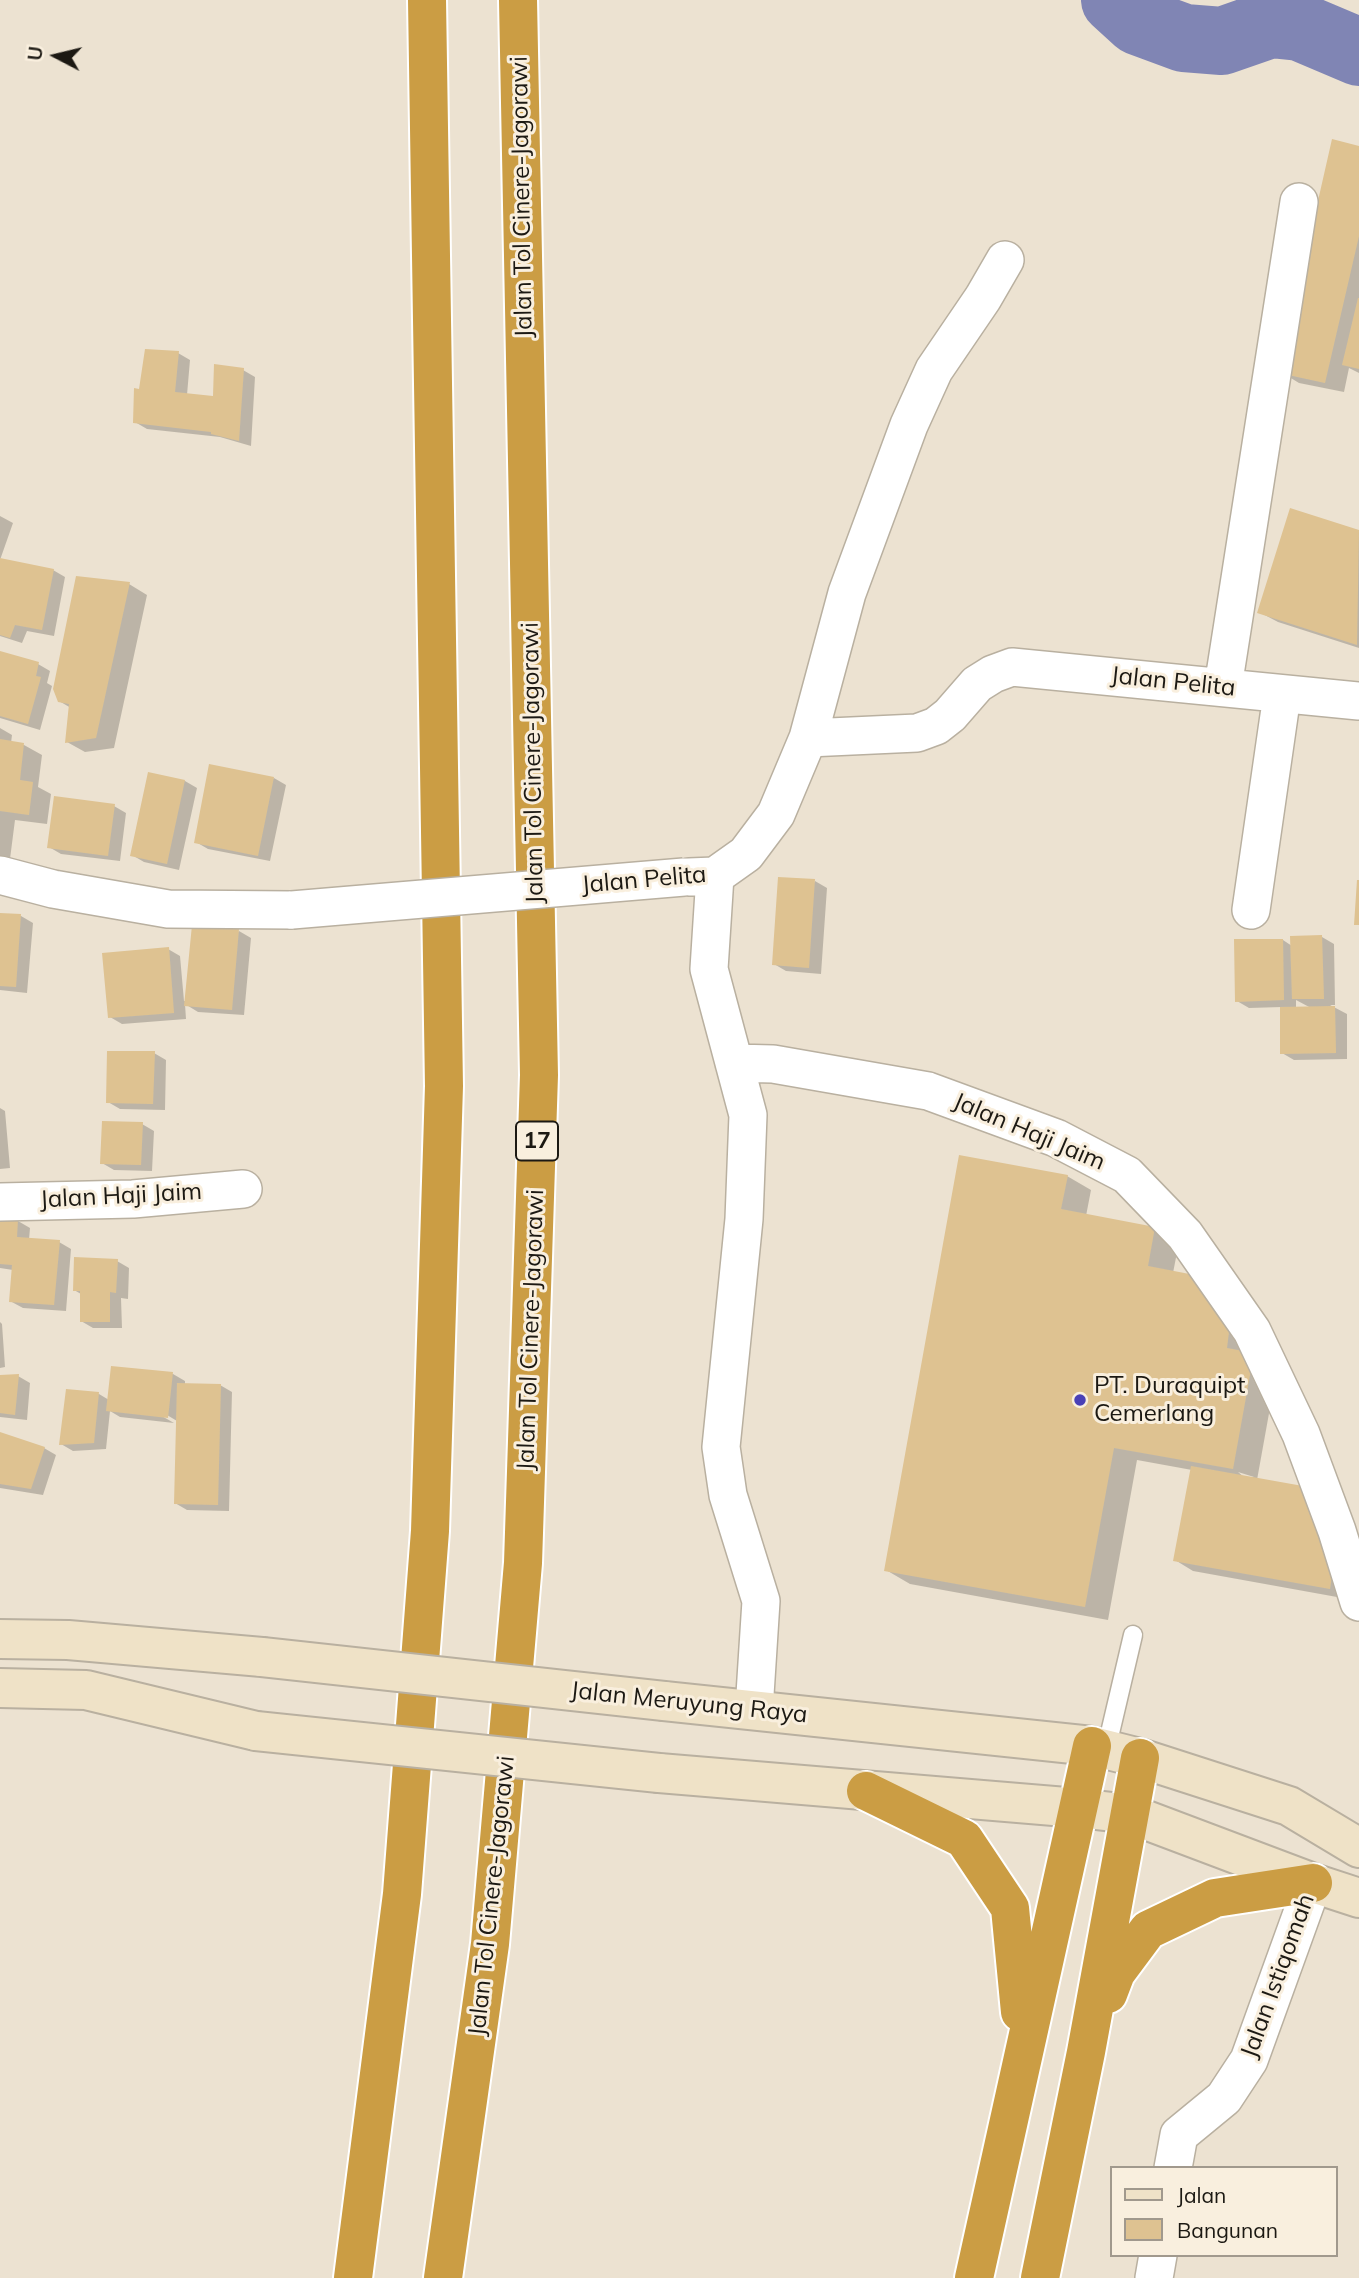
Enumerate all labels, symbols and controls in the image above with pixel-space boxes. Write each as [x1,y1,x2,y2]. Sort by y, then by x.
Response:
north arrow [21,21,91,91]
text: U [22,45,48,62]
street label: Jalan Tol Cinere-Jagorawi [505,56,539,338]
street label: Jalan Tol Cinere-Jagorawi [516,622,550,904]
street label: Jalan Pelita [1109,661,1237,703]
street label: Jalan Pelita [580,860,708,900]
street label: Jalan Haji Jaim [949,1087,1109,1177]
road number: 17 [516,1122,558,1160]
street label: Jalan Haji Jaim [39,1177,203,1215]
street label: Jalan Tol Cinere-Jagorawi [512,1189,550,1471]
place label: PT. Duraquipt Cemerlang [1094,1372,1245,1428]
marker: PT. Duraquipt Cemerlang [1072,1392,1088,1408]
street label: Jalan Meruyung Raya [569,1676,809,1730]
street label: Jalan Tol Cinere-Jagorawi [463,1754,521,2038]
street label: Jalan Istiqomah [1235,1890,1321,2062]
legend [1110,2166,1338,2257]
text: Jalan [1177,2182,1226,2208]
text: Bangunan [1177,2217,1278,2243]

